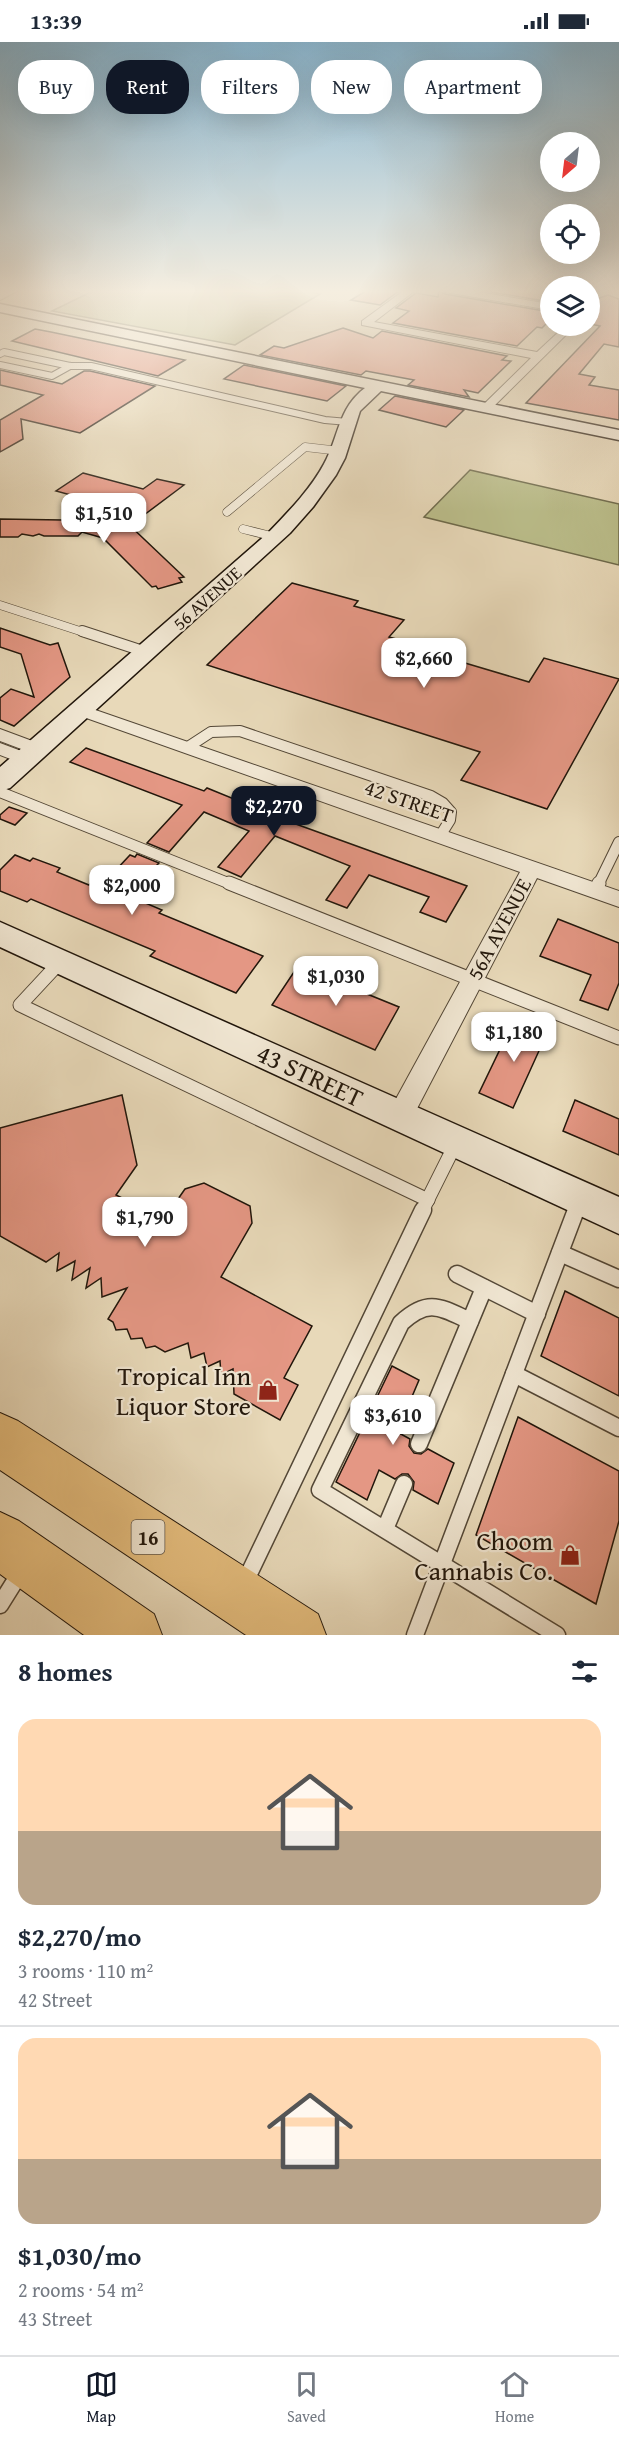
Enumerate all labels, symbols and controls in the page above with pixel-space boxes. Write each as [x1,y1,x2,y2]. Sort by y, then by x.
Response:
text: 13:39 [30,5,82,37]
chip: Buy [18,60,94,114]
chip: Rent [106,60,189,114]
chip: Filters [201,60,299,114]
chip: New [311,60,392,114]
chip: Apartment [404,60,542,114]
north arrow [540,132,600,192]
map controls [540,132,600,336]
button: locate [540,204,600,264]
button: layers [540,276,600,336]
pin: $1,510 [55,493,153,544]
text: $1,510 [75,498,133,527]
street label: 56 AVENUE [167,560,247,636]
pin: $2,660 [375,638,473,689]
text: $2,660 [395,643,453,672]
street label: 42 STREET [360,771,458,831]
pin: $2,270 [225,786,323,837]
text: $2,270 [245,791,303,820]
pin: $2,000 [83,865,181,916]
text: $2,000 [103,870,161,899]
street label: 56A AVENUE [459,872,539,985]
pin: $1,030 [287,956,385,1007]
text: $1,030 [307,961,365,990]
pin: $1,180 [465,1012,563,1063]
text: $1,180 [485,1017,543,1046]
street label: 43 STREET [250,1033,370,1117]
pin: $1,790 [96,1197,194,1248]
text: $1,790 [116,1202,174,1231]
place label: Tropical Inn Liquor Store [116,1356,251,1425]
shop icon: Tropical Inn Liquor Store [256,1378,280,1402]
pin: $3,610 [344,1395,442,1446]
text: $3,610 [364,1400,422,1429]
road number: 16 [132,1520,164,1554]
place label: Choom Cannabis Co. [415,1521,553,1590]
shop icon: Choom Cannabis Co. [558,1543,582,1567]
text: 8 homes [18,1652,113,1691]
icon: filters [568,1655,601,1688]
icon: home [256,1758,364,1866]
text: $2,270/mo [18,1917,141,1956]
text: 3 rooms · 110 m² [18,1956,153,1985]
text: 42 Street [18,1985,92,2014]
icon: home [256,2077,364,2185]
text: $1,030/mo [18,2236,141,2275]
text: 2 rooms · 54 m² [18,2275,144,2304]
text: 43 Street [18,2304,92,2333]
tab: Map [85,2368,118,2428]
tab: Saved [287,2368,326,2428]
tab: Home [495,2368,534,2428]

